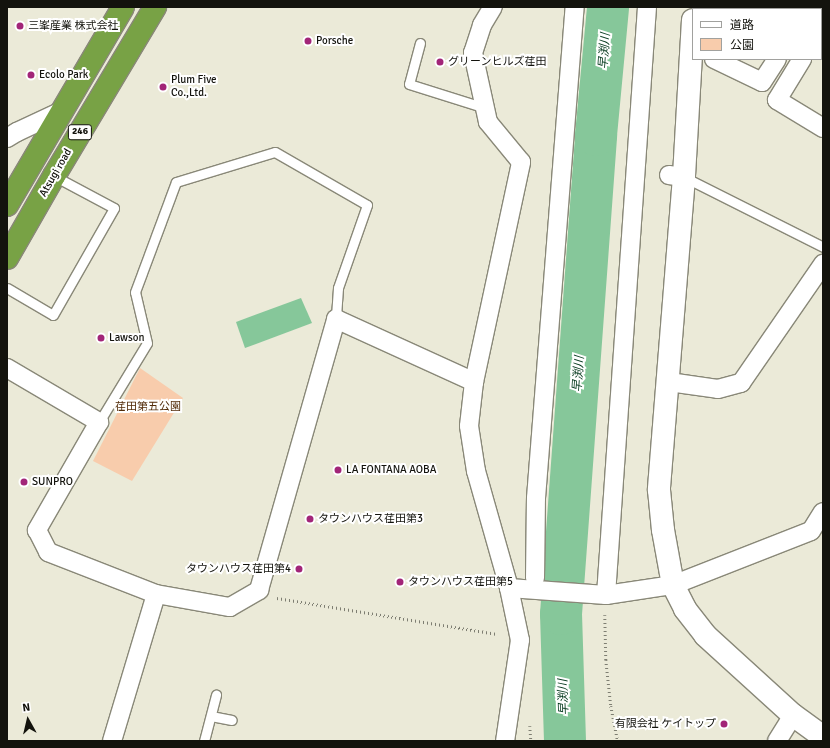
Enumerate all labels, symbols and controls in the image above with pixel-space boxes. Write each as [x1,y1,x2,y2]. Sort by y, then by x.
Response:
legend [692,8,822,60]
text: 道路 [730,18,754,33]
place label: 三峯産業 株式会社 [28,19,118,33]
marker: 三峯産業 株式会社 [15,21,25,31]
water label: 早渕川 [597,33,613,69]
place label: Porsche [316,34,353,48]
marker: Porsche [303,36,313,46]
text: 公園 [730,38,754,53]
place label: グリーンヒルズ荏田 [448,55,547,69]
marker: グリーンヒルズ荏田 [435,57,445,67]
place label: Ecolo Park [39,68,88,82]
marker: Ecolo Park [26,70,36,80]
place label: Plum Five Co.,Ltd. [171,74,217,100]
marker: Plum Five Co.,Ltd. [158,82,168,92]
road number: 246 [67,124,93,140]
street label: Atsugi road [37,147,75,199]
place label: Lawson [109,331,145,345]
marker: Lawson [96,333,106,343]
water label: 早渕川 [571,356,587,392]
park label: 荏田第五公園 [115,400,181,414]
place label: LA FONTANA AOBA [346,463,436,477]
marker: LA FONTANA AOBA [333,465,343,475]
place label: SUNPRO [32,475,73,489]
marker: SUNPRO [19,477,29,487]
place label: タウンハウス荏田第3 [318,512,423,526]
marker: タウンハウス荏田第3 [305,514,315,524]
place label: タウンハウス荏田第4 [186,562,291,576]
marker: タウンハウス荏田第4 [294,564,304,574]
place label: タウンハウス荏田第5 [408,575,513,589]
marker: タウンハウス荏田第5 [395,577,405,587]
water label: 早渕川 [556,679,572,715]
north arrow [8,700,48,740]
text: N [22,701,31,715]
place label: 有限会社 ケイトップ [615,717,716,731]
marker: 有限会社 ケイトップ [719,719,729,729]

